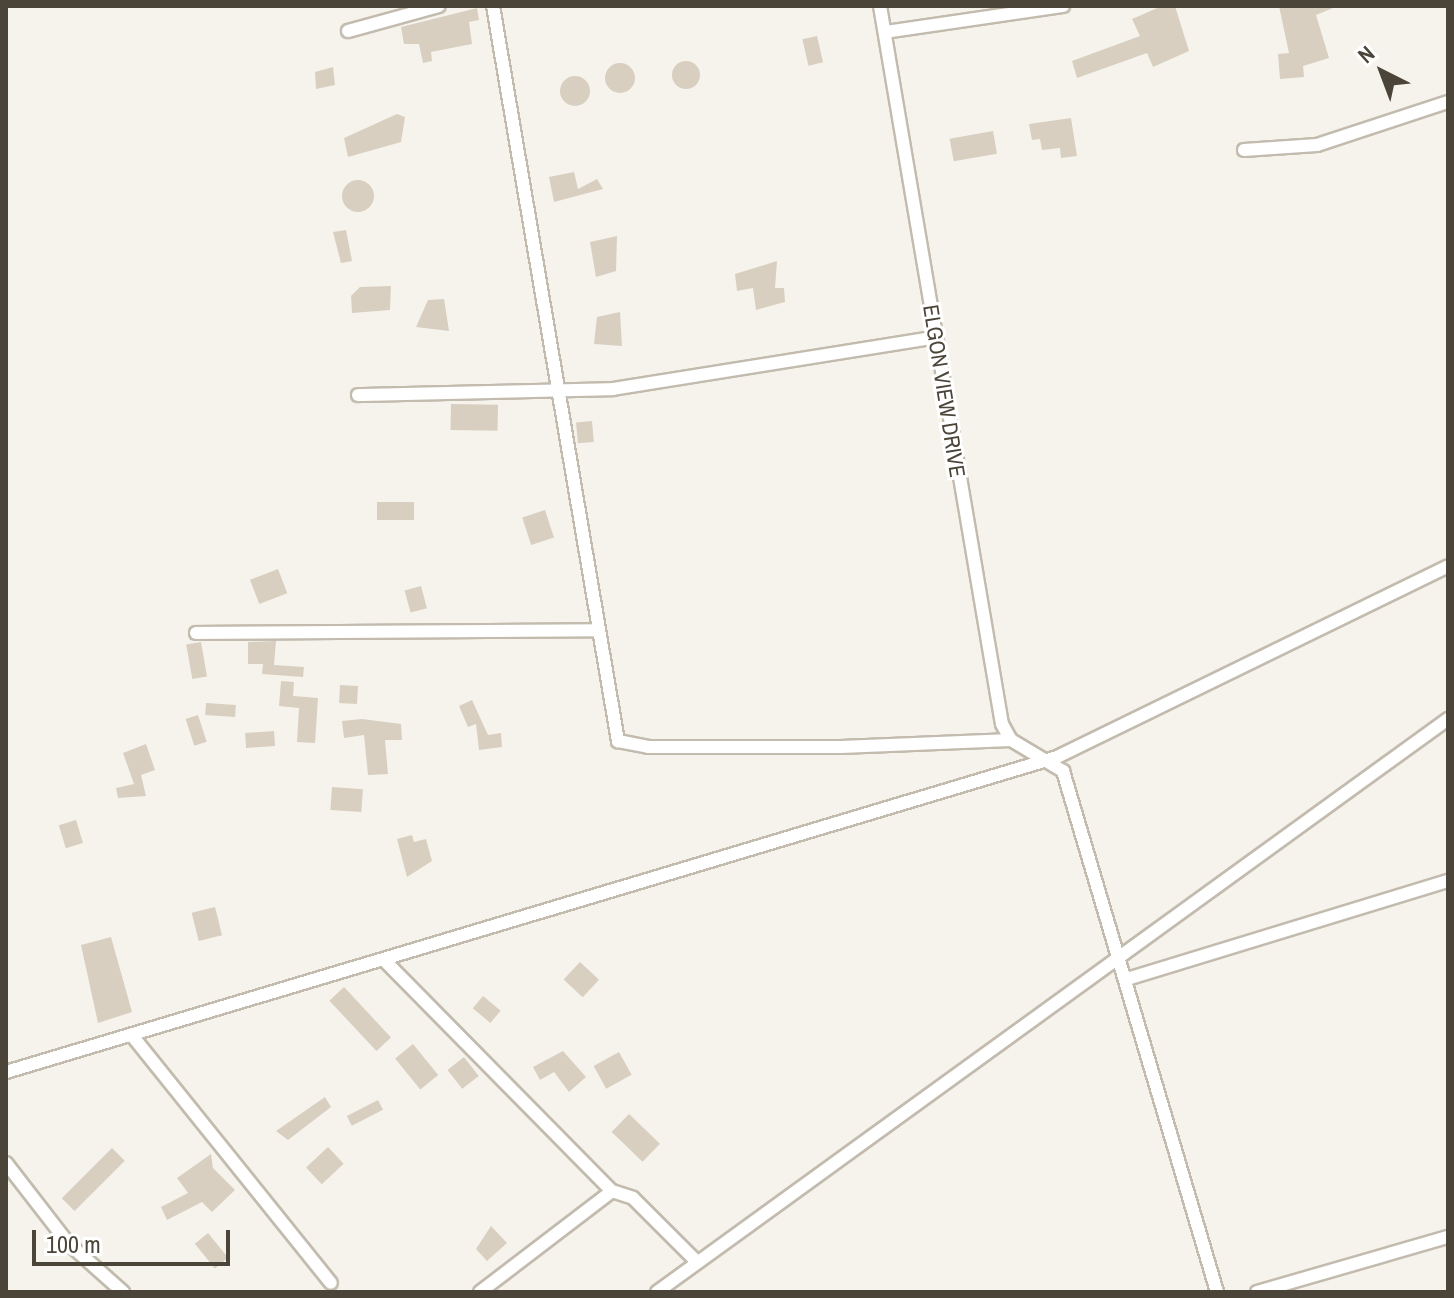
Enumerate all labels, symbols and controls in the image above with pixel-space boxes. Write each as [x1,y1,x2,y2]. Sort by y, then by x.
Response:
north arrow [1342,32,1422,112]
text: N [1351,39,1381,70]
street label: ELGON VIEW DRIVE [917,303,971,479]
scale bar [36,1214,234,1264]
text: 100 m [46,1228,101,1260]

